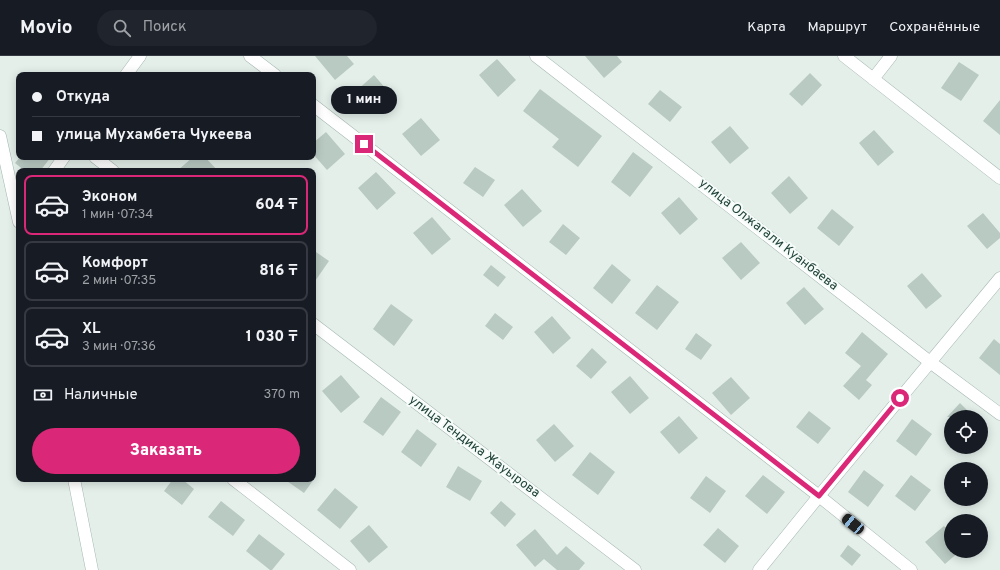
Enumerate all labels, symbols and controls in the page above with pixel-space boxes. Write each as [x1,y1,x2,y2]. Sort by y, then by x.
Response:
search box [97,10,377,46]
text: Movio [20,16,73,40]
icon: search [111,17,133,39]
text: Поиск [143,18,186,37]
text: Карта [747,19,786,36]
text: Маршрут [808,19,867,36]
text: Сохранённые [889,19,980,36]
callout: 1 мин [331,86,397,114]
text: Откуда [56,88,110,107]
text: 1 мин [347,92,381,108]
text: улица Мухамбета Чукеева [56,126,252,145]
route end [355,135,373,153]
street label: улица Олжагали Куанбаева [695,176,841,294]
icon: car [34,187,70,223]
text: Эконом [82,188,137,207]
text: 604 ₸ [255,196,298,215]
text: 1 мин · 07:34 [82,207,153,223]
icon: car [34,253,70,289]
text: Комфорт [82,254,148,273]
text: 816 ₸ [259,262,298,281]
text: 2 мин · 07:35 [82,273,156,289]
icon: car [34,319,70,355]
text: XL [82,320,100,339]
text: 1 030 ₸ [246,328,298,347]
text: 3 мин · 07:36 [82,339,156,355]
icon: cash [32,384,54,406]
text: Наличные [64,386,138,405]
text: 370 m [263,387,300,403]
route start [891,389,909,407]
street label: улица Тендика Жауырова [405,392,543,502]
map controls [944,410,988,558]
button: locate [944,410,988,454]
button: Заказать [32,428,300,474]
button: + [944,462,988,506]
car [840,512,866,536]
button: − [944,514,988,558]

